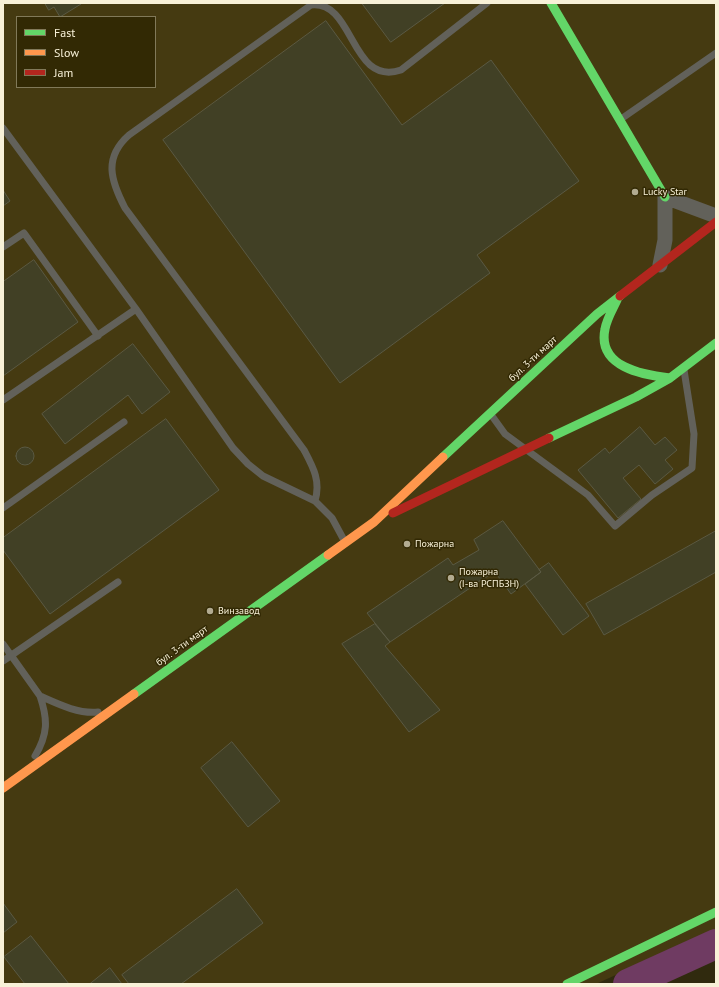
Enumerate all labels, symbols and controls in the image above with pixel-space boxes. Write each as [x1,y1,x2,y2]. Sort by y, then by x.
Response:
legend [16,16,156,88]
text: Fast [54,25,75,40]
text: Slow [54,45,79,60]
text: Jam [54,65,73,80]
place label: Lucky Star [643,186,687,198]
marker: Lucky Star [630,187,640,197]
street label: бул. 3-ти март [507,334,559,384]
place label: Пожарна [415,538,454,550]
marker: Пожарна [402,539,412,549]
place label: Пожарна (I-ва РСПБЗН) [459,566,519,590]
marker: Пожарна (I-ва РСПБЗН) [446,573,456,583]
place label: Винзавод [218,605,260,617]
marker: Винзавод [205,606,215,616]
street label: бул. 3-ти март [154,623,210,669]

